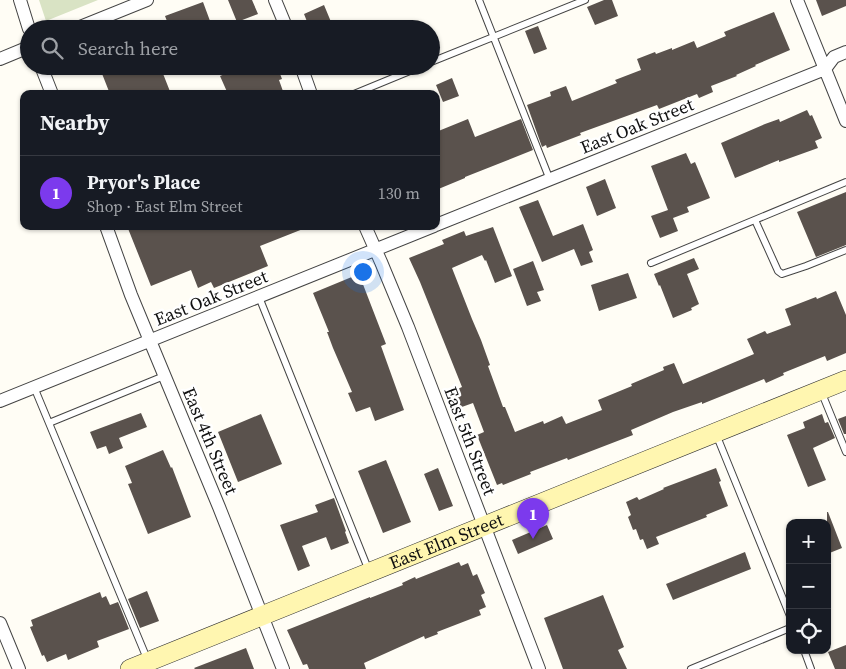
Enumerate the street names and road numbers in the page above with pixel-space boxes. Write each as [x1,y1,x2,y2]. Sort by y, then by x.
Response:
street label: East Oak Street [576,91,697,160]
street label: East Oak Street [150,263,271,332]
street label: East 4th Street [177,383,244,498]
street label: East 5th Street [438,383,503,499]
street label: East Elm Street [385,507,507,575]

